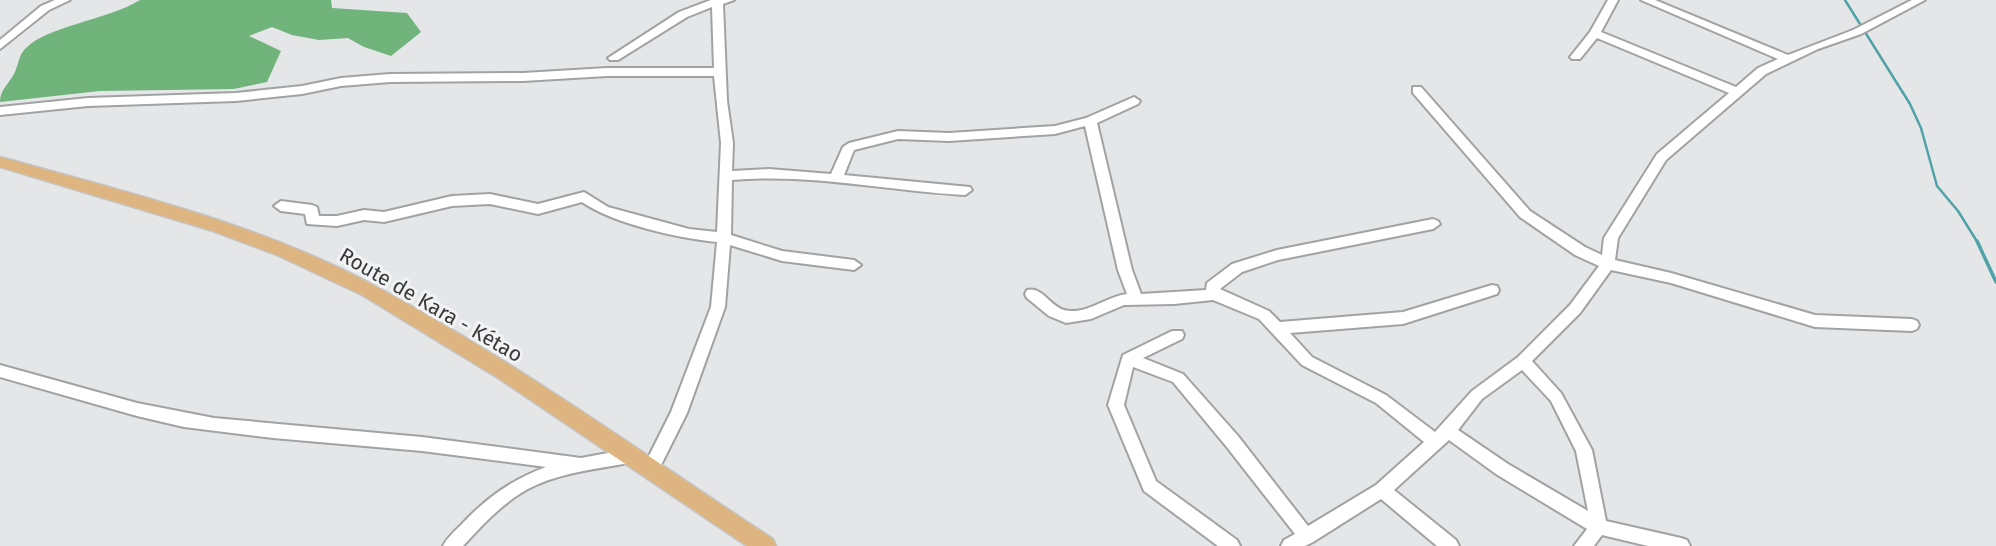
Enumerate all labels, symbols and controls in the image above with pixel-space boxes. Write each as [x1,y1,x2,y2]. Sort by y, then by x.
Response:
street label: Route de Kara - Kétao [335,242,527,368]

